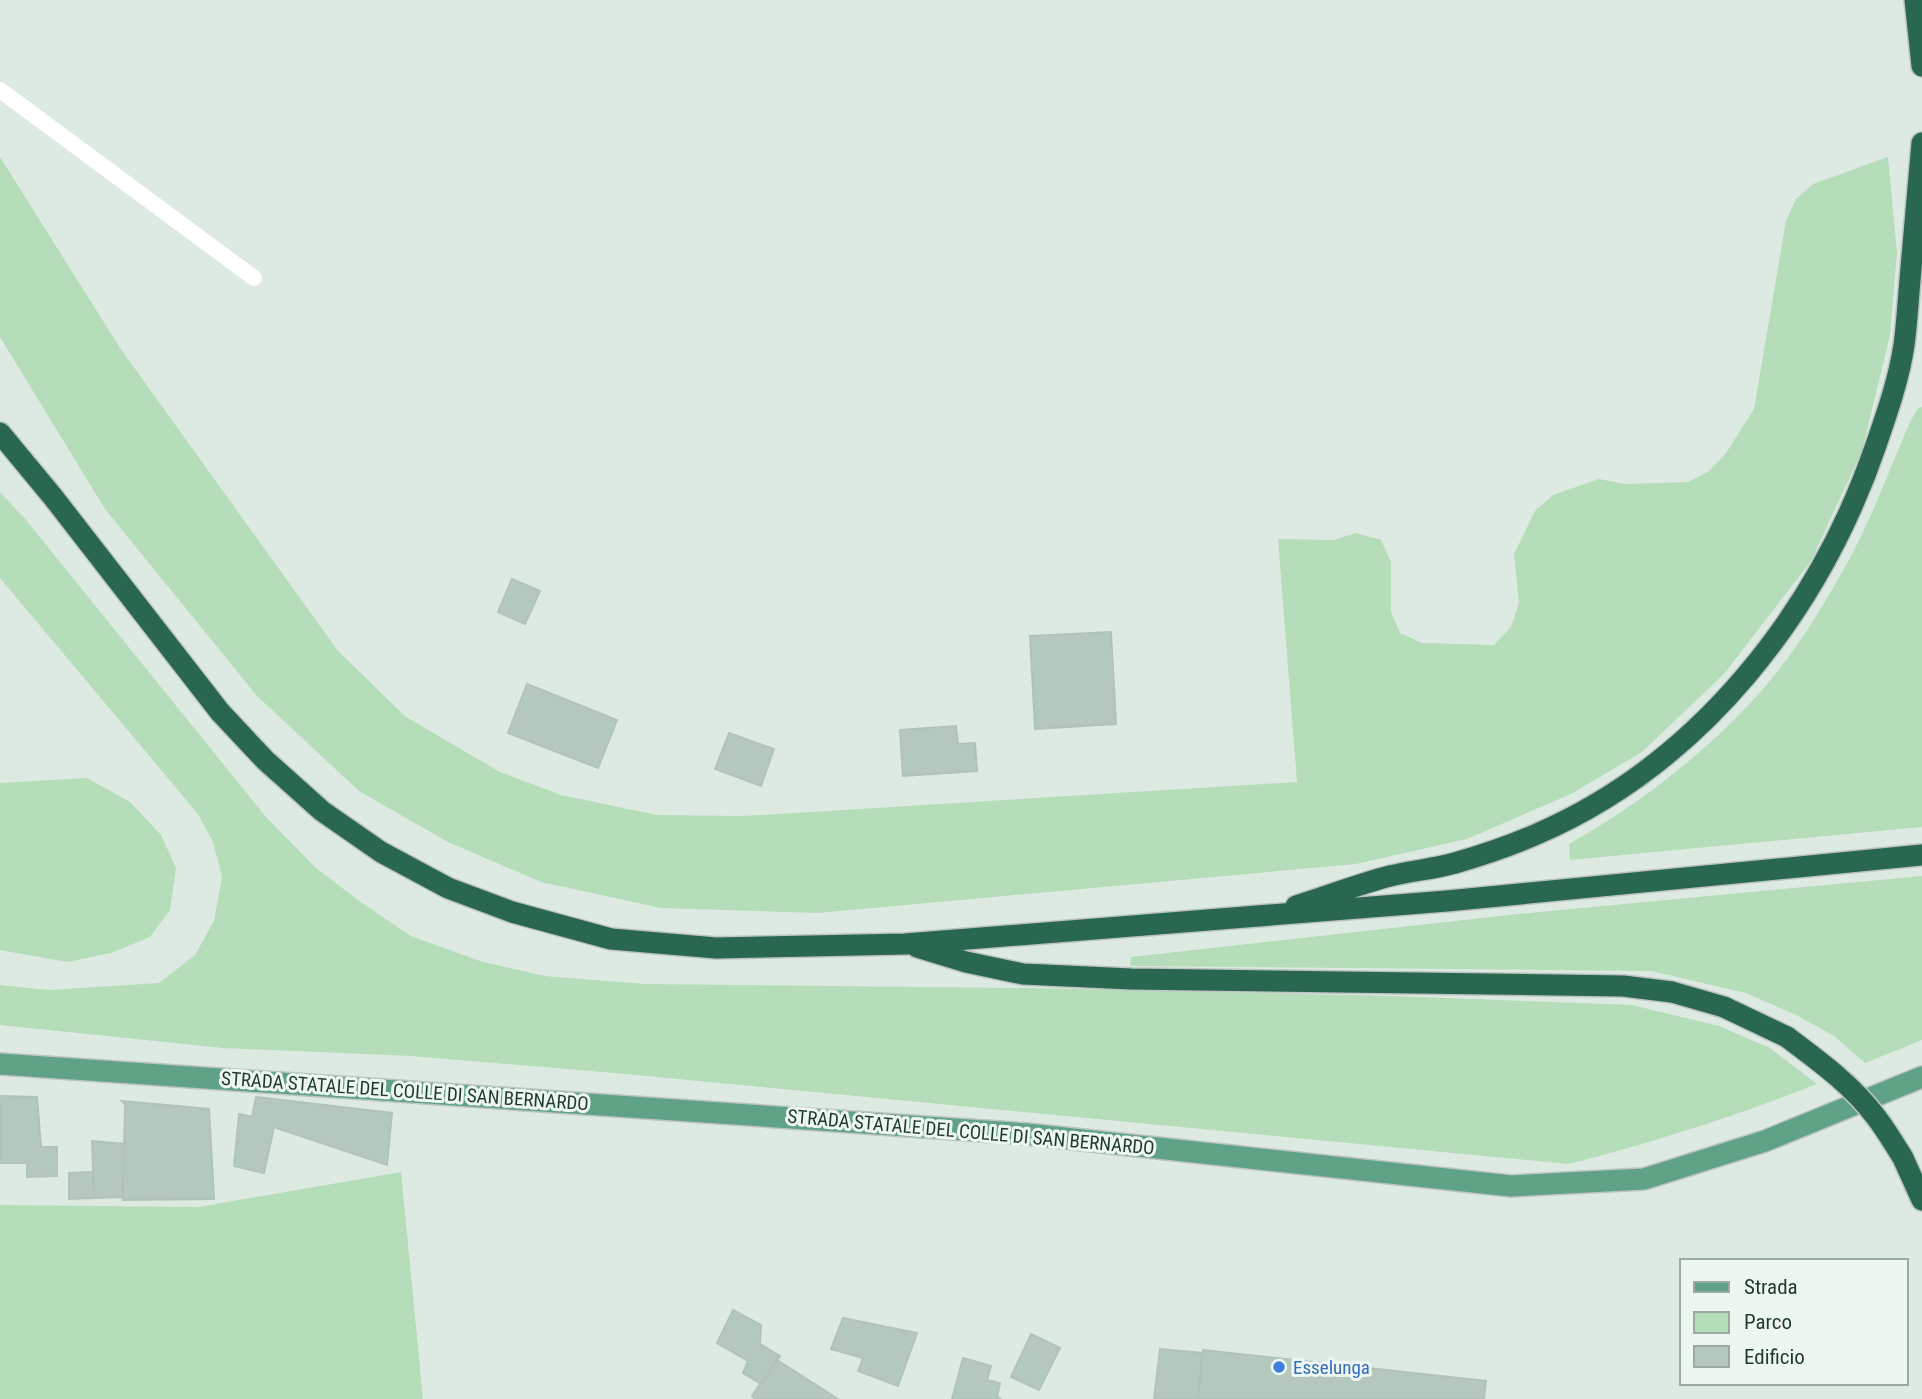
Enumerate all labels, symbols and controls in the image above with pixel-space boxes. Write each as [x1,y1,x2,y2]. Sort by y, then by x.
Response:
street label: STRADA STATALE DEL COLLE DI SAN BERNARDO [221,1067,589,1115]
street label: STRADA STATALE DEL COLLE DI SAN BERNARDO [787,1104,1155,1160]
legend [1680,1259,1908,1385]
text: Strada [1744,1275,1798,1299]
text: Parco [1744,1310,1792,1334]
text: Edificio [1744,1345,1805,1369]
place label: Esselunga [1293,1356,1370,1379]
marker: Esselunga [1271,1359,1287,1375]

